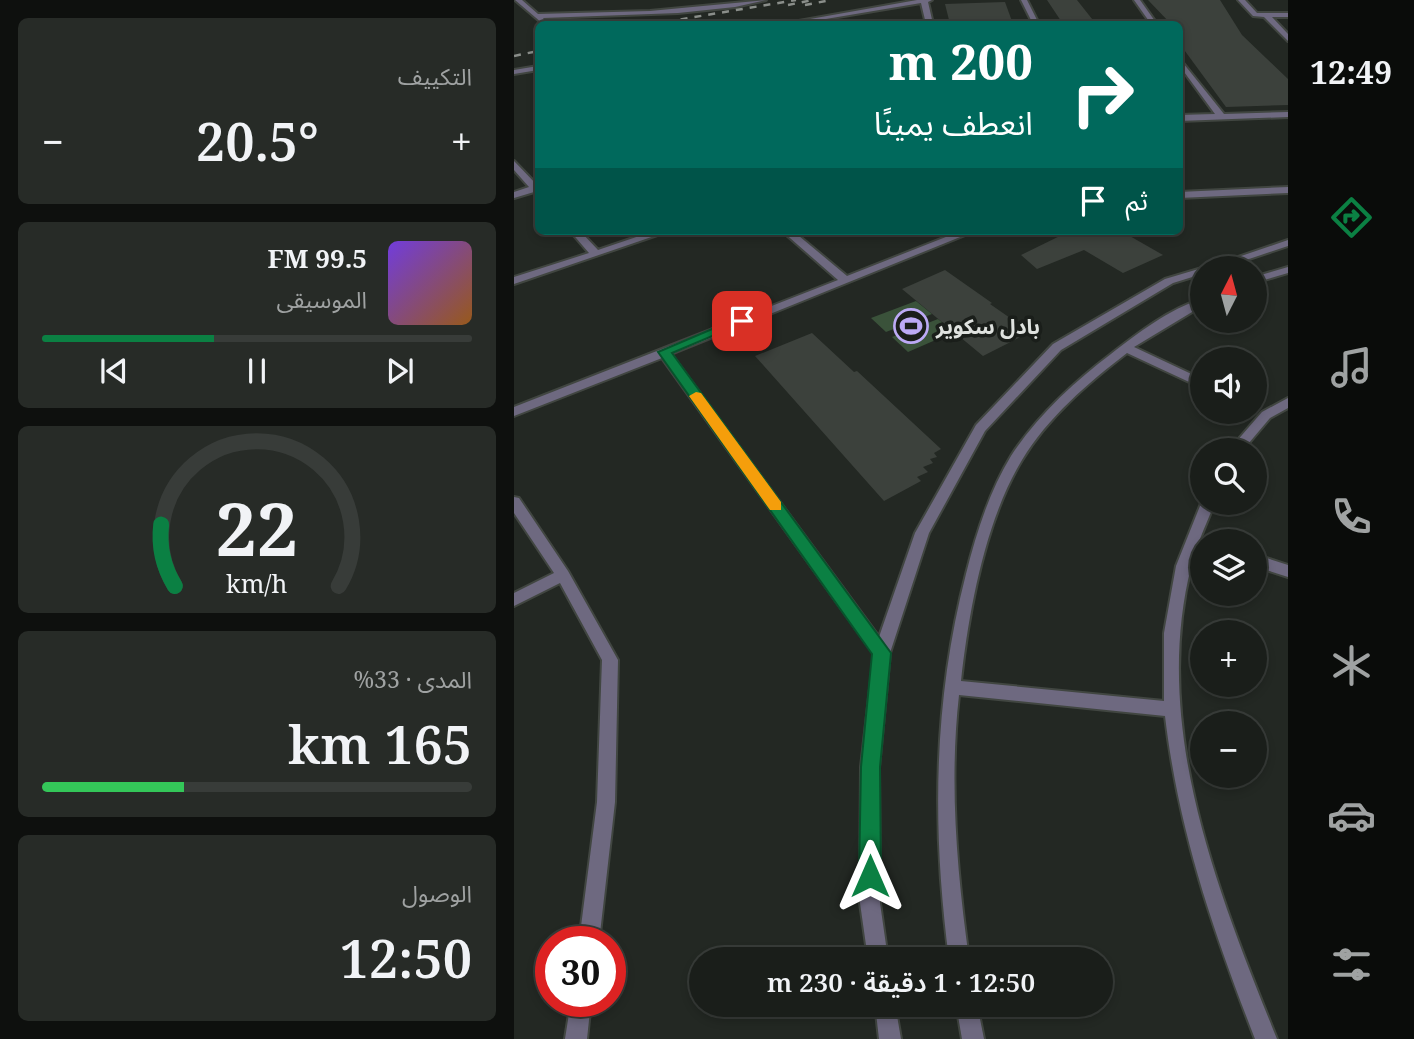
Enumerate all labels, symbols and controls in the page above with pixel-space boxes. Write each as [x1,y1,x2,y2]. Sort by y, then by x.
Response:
text: 200 m [889,28,1033,94]
icon: right [1057,49,1148,140]
text: 12:49 [1310,50,1392,93]
text: التكييف [398,60,472,92]
text: انعطف يمينًا [874,101,1033,144]
text: 20.5° [196,105,319,176]
text: − [42,115,64,167]
text: + [451,115,472,167]
icon: arrive [1074,182,1112,220]
text: ثم [1126,182,1148,218]
icon: directions [1327,193,1376,242]
text: 99.5 FM [268,240,367,276]
north arrow [1190,256,1266,332]
map controls [1190,256,1267,788]
text: الموسيقى [276,283,367,315]
pin [712,291,772,351]
icon: arrive [723,302,761,340]
sports icon: بادل سكوير [892,307,930,345]
place label: بادل سكوير [935,312,1040,340]
icon: music [1327,343,1376,392]
button: sound [1190,347,1267,424]
icon: previous [95,352,133,390]
icon: pause [238,352,276,390]
icon: next [381,352,419,390]
button: search [1190,438,1267,515]
text: 22 [216,478,298,577]
icon: phone [1327,492,1376,541]
button: layers [1190,529,1267,606]
text: km/h [226,565,288,599]
button: + [1190,620,1267,697]
icon: climate [1327,641,1376,690]
text: المدى · 33% [353,663,472,695]
text: 165 km [288,708,472,779]
button: − [1190,711,1267,788]
icon: car [1327,791,1376,840]
position arrow [833,839,907,913]
text: الوصول [402,877,472,909]
text: 12:50 [339,922,472,993]
speed limit sign: 30 [535,926,626,1017]
icon: filters [1327,940,1376,989]
text: 12:50 · 1 دقيقة · 230 m [767,964,1035,1000]

